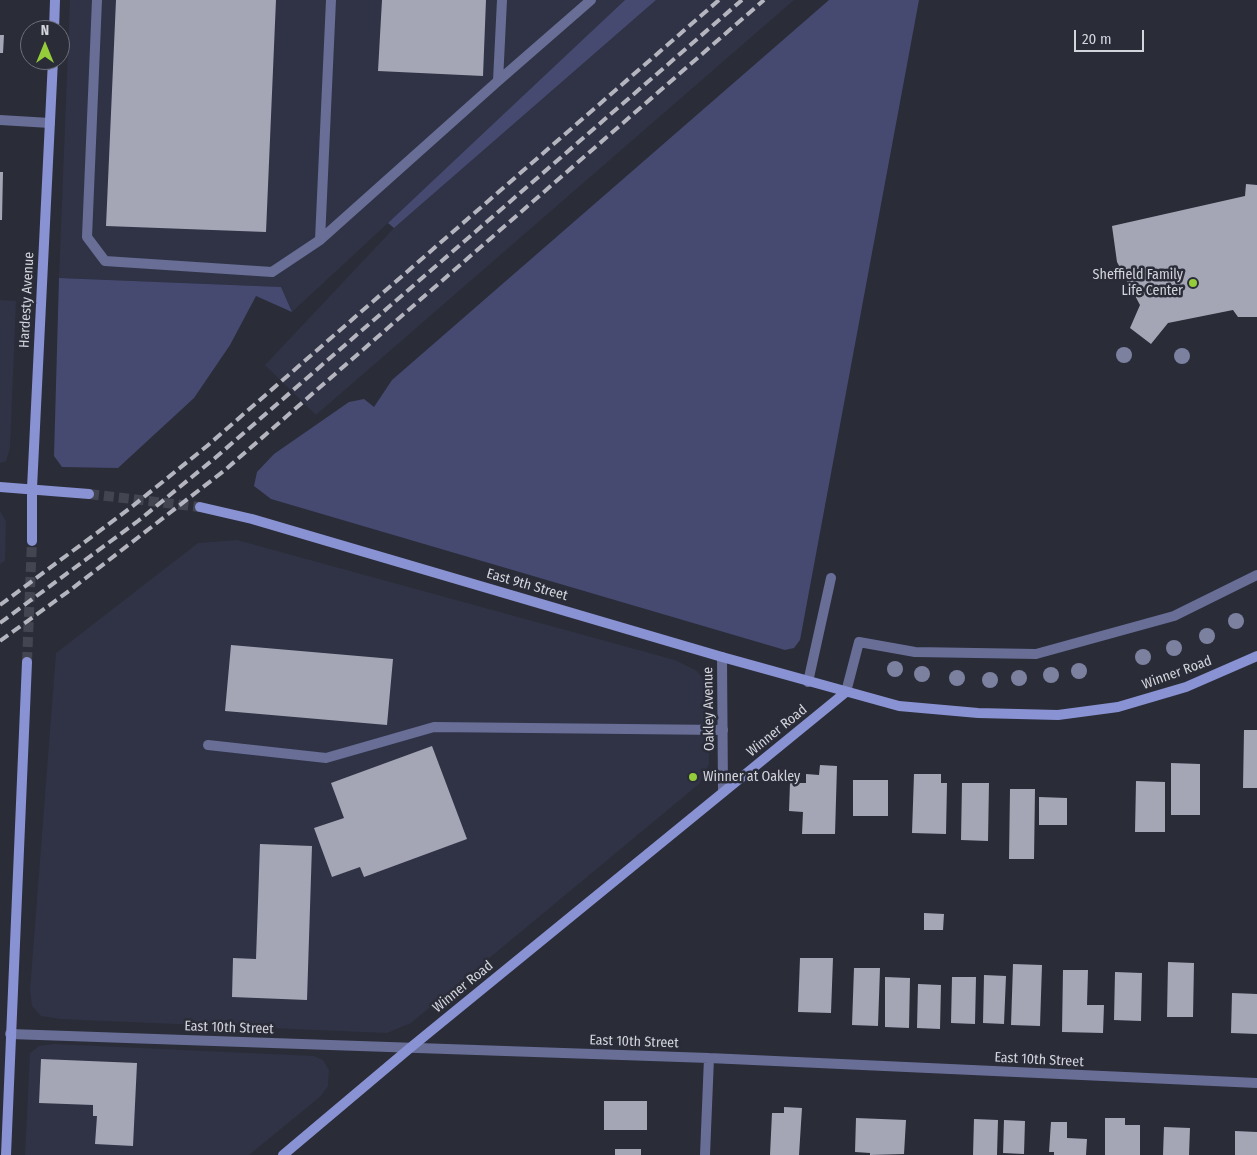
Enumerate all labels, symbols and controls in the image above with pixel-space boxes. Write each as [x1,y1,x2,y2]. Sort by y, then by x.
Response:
north arrow [20,20,70,70]
scale bar [1077,20,1147,52]
text: N [41,22,49,39]
text: 20 m [1082,30,1112,48]
street label: Hardesty Avenue [16,251,38,349]
place label: Sheffield Family Life Center [1093,267,1183,300]
marker: Sheffield Family Life Center [1187,277,1199,289]
street label: East 9th Street [485,565,569,605]
street label: Winner Road [1140,653,1214,693]
street label: Oakley Avenue [700,667,718,751]
street label: Winner Road [743,702,811,760]
place label: Winner at Oakley [703,769,800,785]
marker: Winner at Oakley [687,771,699,783]
street label: Winner Road [429,958,497,1016]
street label: East 10th Street [184,1018,274,1038]
street label: East 10th Street [589,1032,679,1052]
street label: East 10th Street [994,1049,1084,1071]

